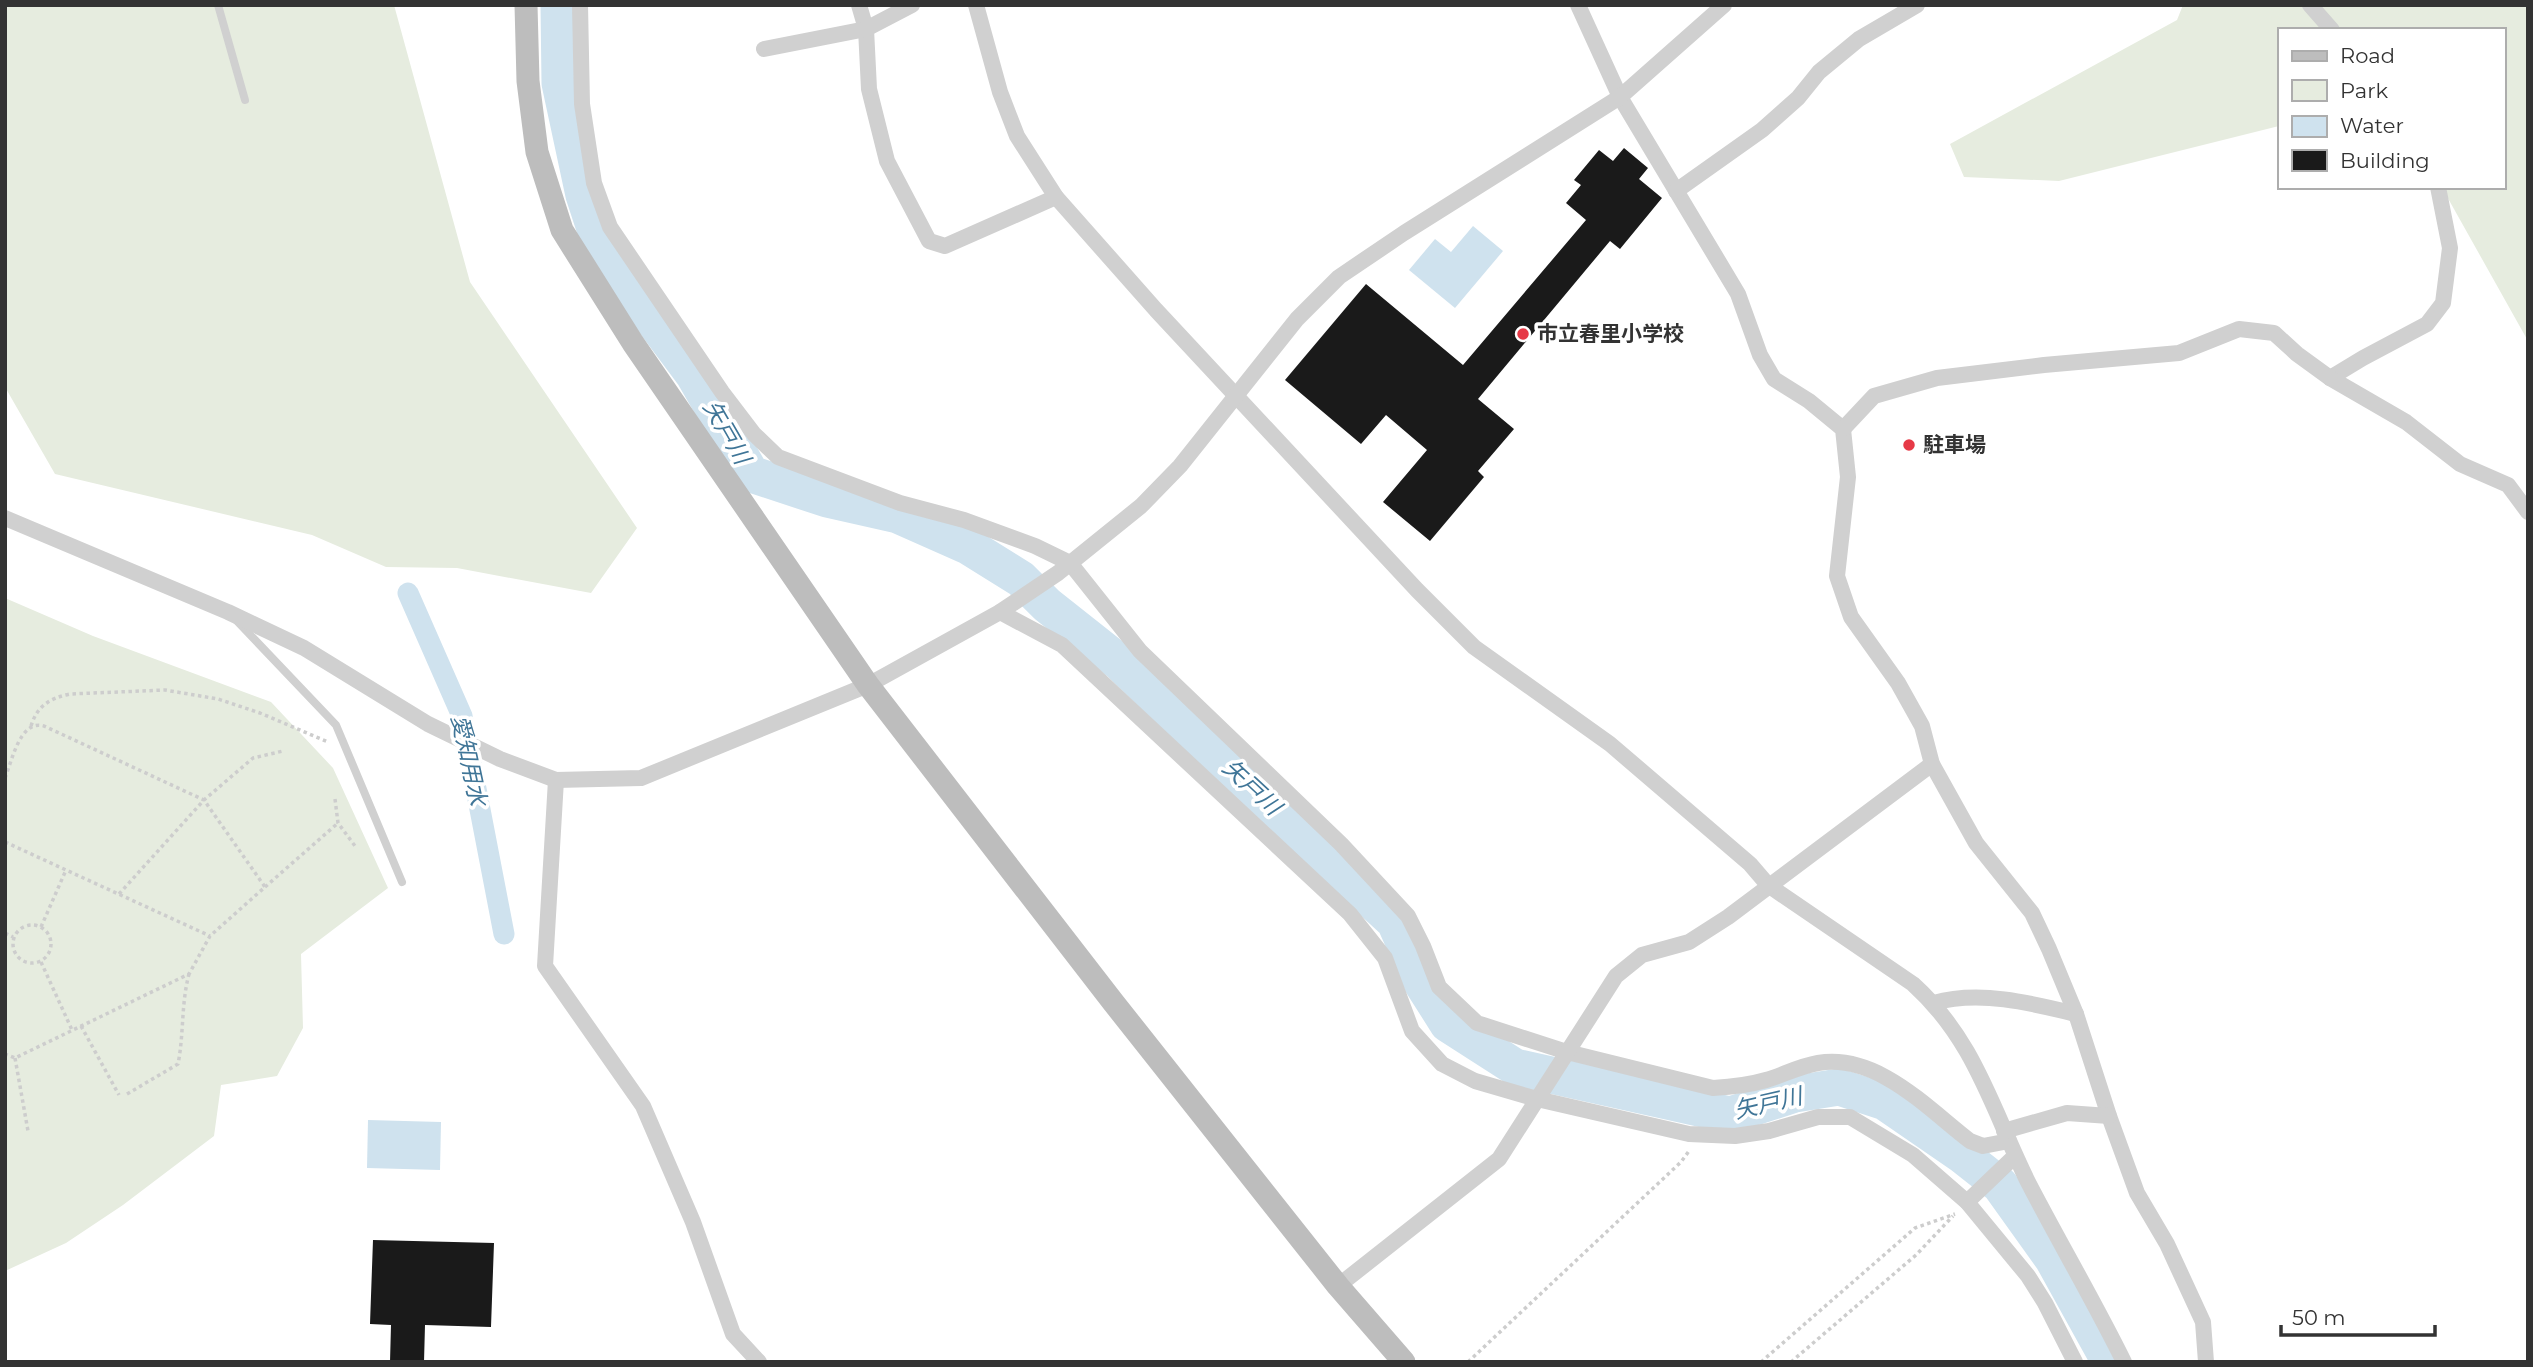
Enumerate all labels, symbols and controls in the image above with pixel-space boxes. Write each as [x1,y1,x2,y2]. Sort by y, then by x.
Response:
legend [2278,28,2505,189]
text: Road [2340,43,2395,68]
text: Park [2340,78,2388,103]
text: Water [2340,113,2404,138]
text: Building [2340,148,2430,173]
place label: 市立春里小学校 [1537,321,1684,346]
marker: 市立春里小学校 [1515,326,1531,342]
water label: 矢戸川 [698,395,758,471]
place label: 駐車場 [1923,432,1986,457]
marker: 駐車場 [1901,437,1917,453]
water label: 愛知用水 [446,712,493,811]
water label: 矢戸川 [1217,753,1289,823]
water label: 矢戸川 [1731,1081,1808,1124]
scale bar [2281,1294,2435,1338]
text: 50 m [2292,1305,2346,1330]

